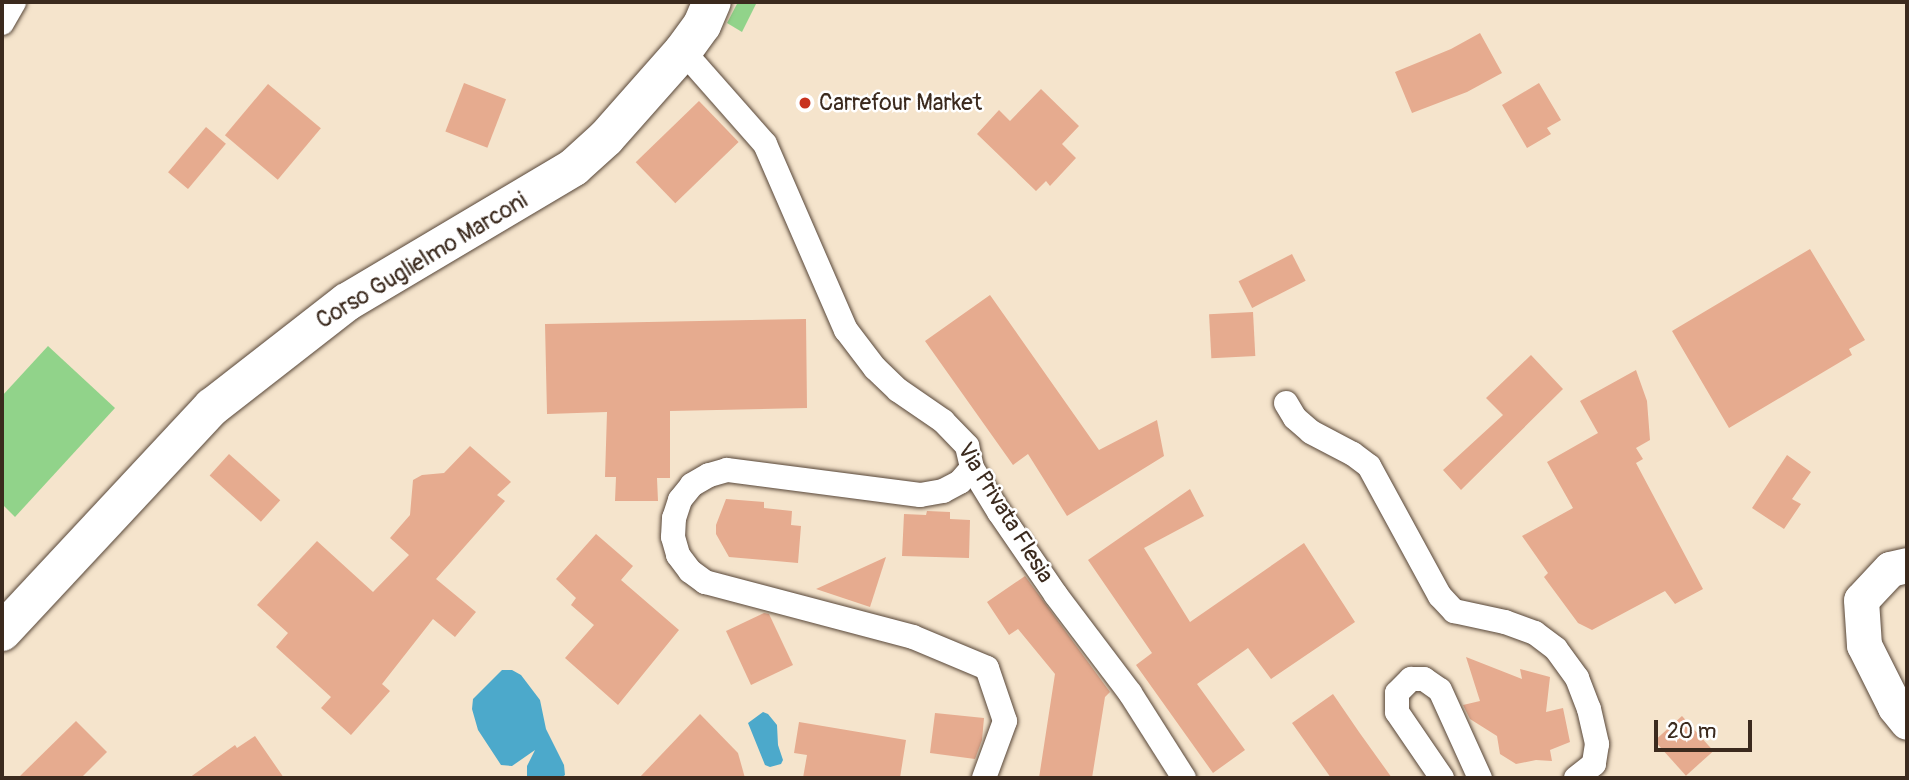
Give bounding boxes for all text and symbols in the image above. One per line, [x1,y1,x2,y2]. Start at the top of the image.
place label: Carrefour Market [819,89,982,117]
marker: Carrefour Market [797,95,813,111]
street label: Corso Guglielmo Marconi [311,187,533,335]
street label: Via Privata Flesia [951,438,1059,588]
scale bar [1657,706,1755,750]
text: 20 m [1667,718,1716,745]

